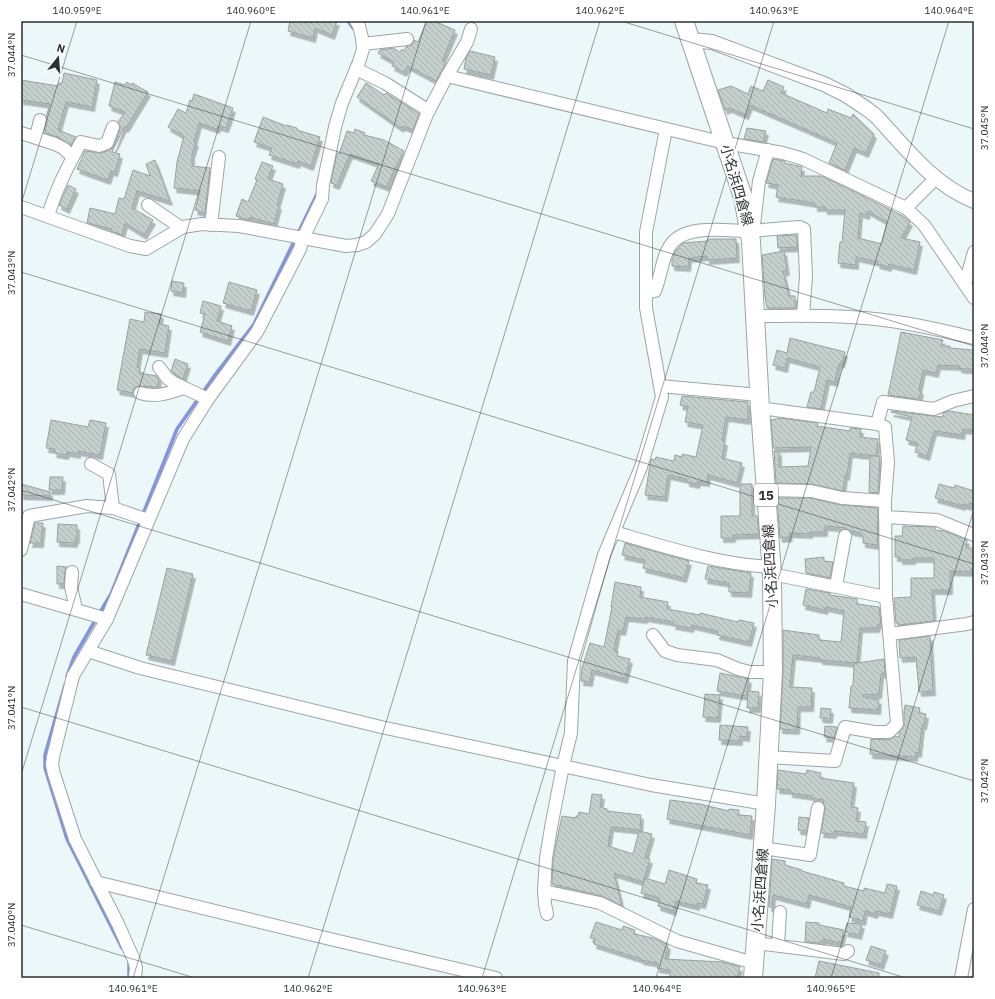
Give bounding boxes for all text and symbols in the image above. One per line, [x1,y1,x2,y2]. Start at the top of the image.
text: 140.959°E [52,4,102,17]
text: 140.960°E [226,4,276,17]
text: 140.961°E [400,4,450,17]
text: 140.962°E [575,4,625,17]
text: 140.963°E [749,4,799,17]
text: 140.964°E [924,4,974,17]
text: 37.044°N [5,33,18,77]
north arrow [38,38,78,78]
text: N [55,41,67,56]
text: 37.045°N [978,106,991,150]
street label: 小名浜四倉線 [717,142,757,228]
text: 37.043°N [5,251,18,295]
text: 37.044°N [978,324,991,368]
text: 37.042°N [5,468,18,512]
road number: 15 [754,484,778,506]
street label: 小名浜四倉線 [759,524,781,608]
text: 37.043°N [978,541,991,585]
text: 37.041°N [5,686,18,730]
text: 37.042°N [978,759,991,803]
street label: 小名浜四倉線 [748,847,772,933]
text: 37.040°N [5,903,18,947]
text: 140.961°E [108,982,158,995]
text: 140.962°E [283,982,333,995]
text: 140.963°E [457,982,507,995]
text: 140.964°E [632,982,682,995]
text: 140.965°E [806,982,856,995]

